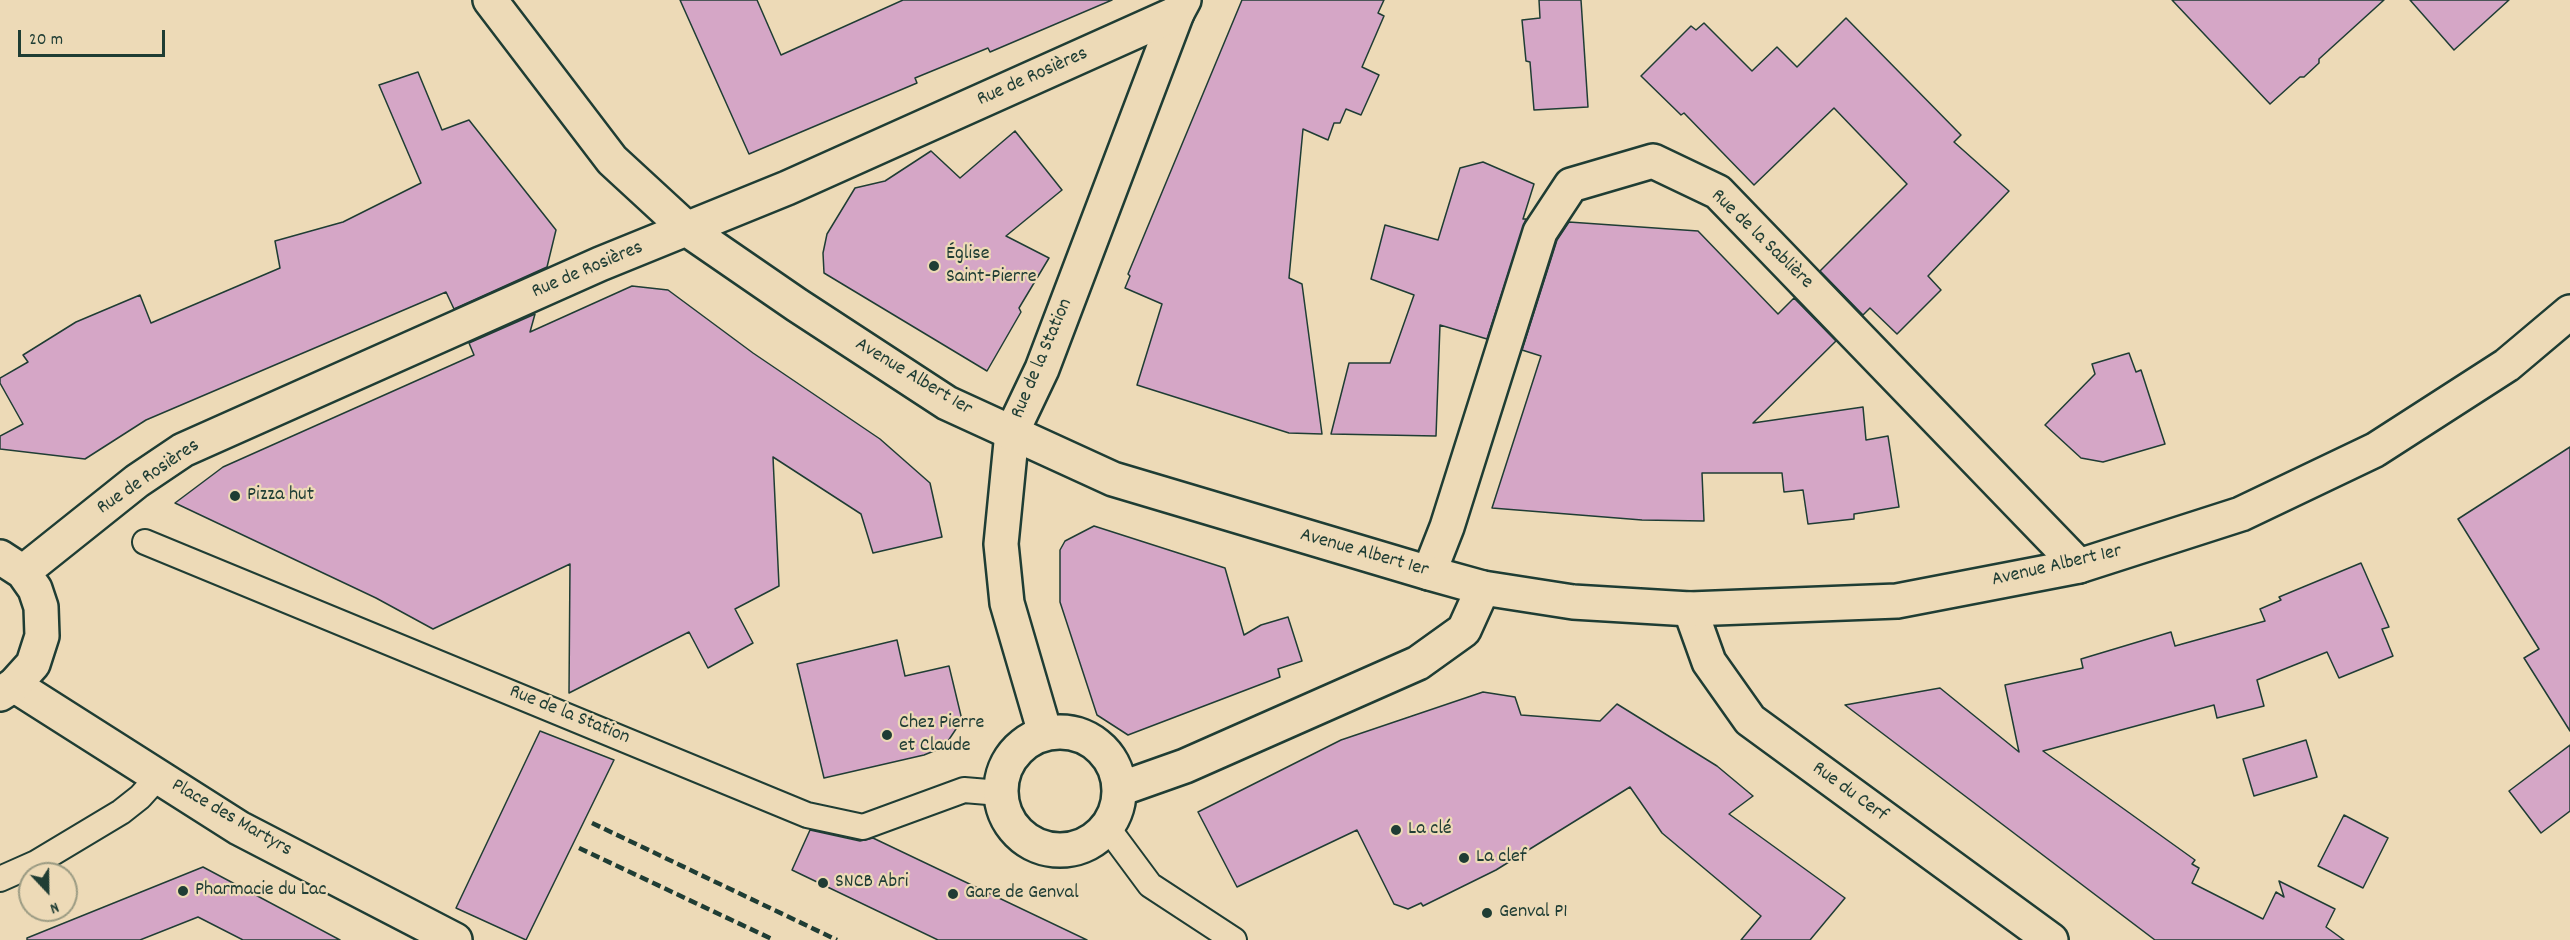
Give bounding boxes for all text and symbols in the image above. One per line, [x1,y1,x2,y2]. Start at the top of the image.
scale bar [21,18,168,56]
text: 20 m [29,28,63,53]
street label: Rue de Rosières [974,43,1092,113]
street label: Rue de la Sablière [1705,185,1817,295]
street label: Rue de Rosières [529,237,647,305]
place label: Église Saint-Pierre [946,243,1036,290]
marker: Église Saint-Pierre [927,259,941,273]
street label: Rue de la Station [1007,295,1079,423]
street label: Avenue Albert 1er [850,334,976,422]
street label: Rue de Rosières [93,435,205,521]
place label: Pizza hut [247,484,314,508]
marker: Pizza hut [228,489,242,503]
street label: Avenue Albert 1er [1297,524,1431,584]
street label: Avenue Albert 1er [1990,540,2124,594]
street label: Rue de la Station [505,681,633,751]
place label: Chez Pierre et Claude [899,712,984,759]
marker: Chez Pierre et Claude [880,728,894,742]
street label: Rue du Cerf [1807,758,1891,828]
street label: Place des Martyrs [166,775,296,863]
place label: La clé [1408,818,1452,842]
marker: La clé [1389,823,1403,837]
place label: La clef [1476,846,1527,870]
marker: La clef [1457,851,1471,865]
north arrow [18,862,78,922]
place label: SNCB Abri [835,871,908,895]
marker: SNCB Abri [816,876,830,890]
place label: Pharmacie du Lac [195,879,326,903]
place label: Gare de Genval [965,882,1079,906]
marker: Pharmacie du Lac [176,884,190,898]
marker: Gare de Genval [946,887,960,901]
text: N [46,895,62,919]
place label: Genval P1 [1499,901,1568,925]
marker: Genval P1 [1480,906,1494,920]

